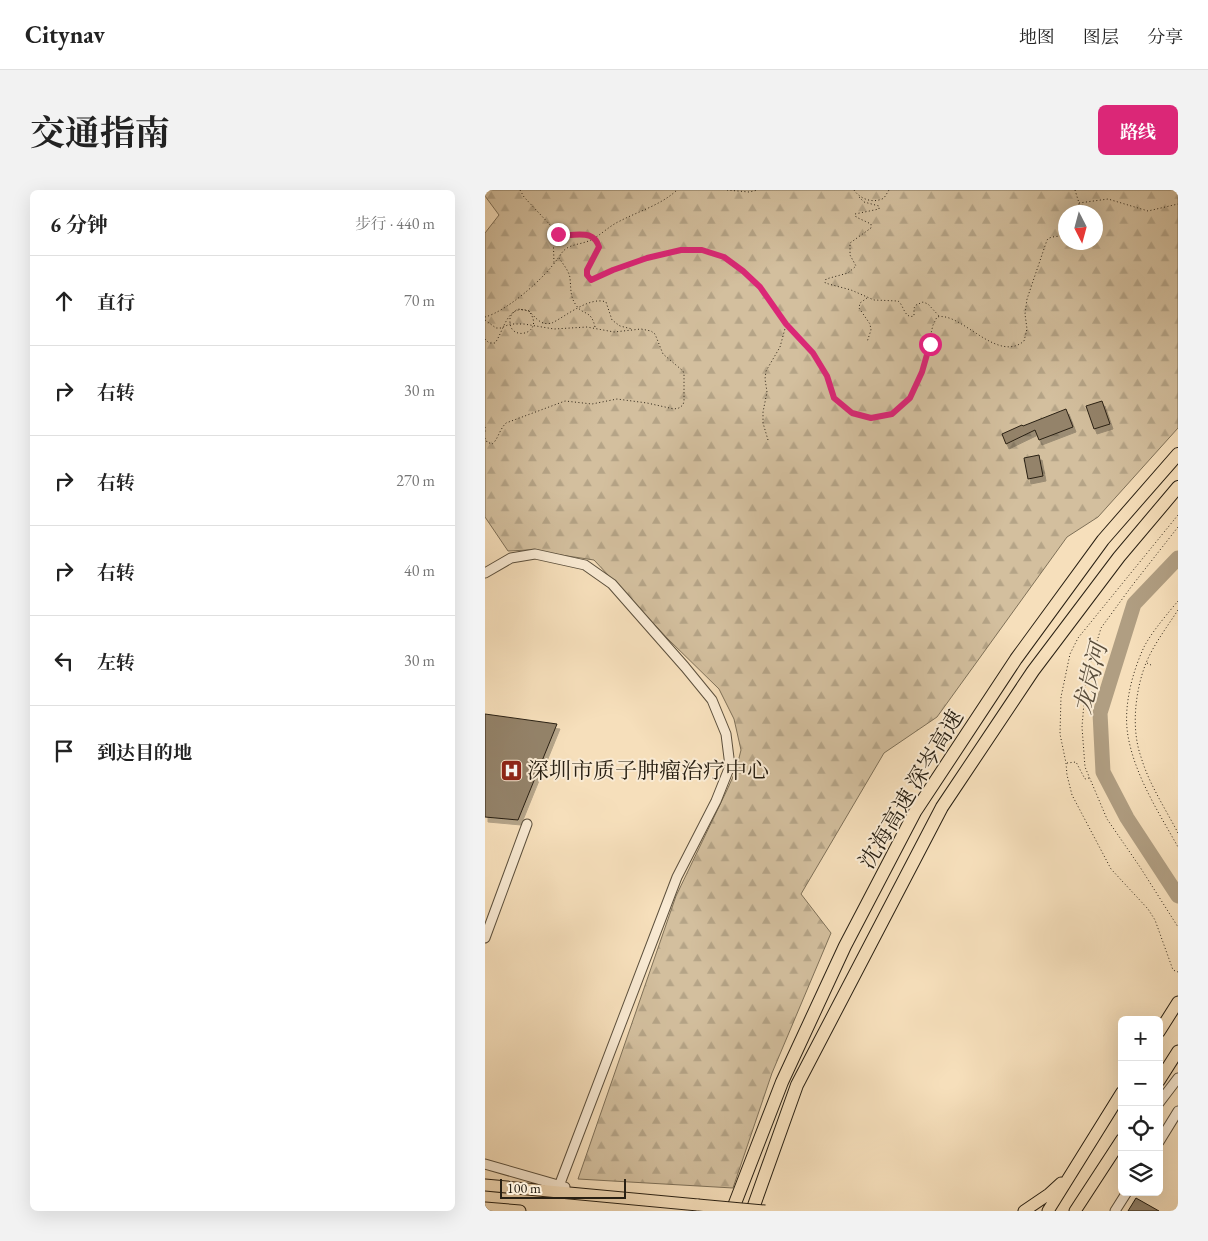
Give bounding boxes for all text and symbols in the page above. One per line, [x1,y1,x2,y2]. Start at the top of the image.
text: Citynav [25,19,105,50]
text: 地图 [1019,25,1055,48]
text: 图层 [1083,25,1119,48]
text: 分享 [1147,25,1183,48]
button: 路线 [1098,105,1178,155]
text: 交通指南 [30,110,170,155]
north arrow [1058,205,1103,250]
text: 6 分钟 [50,211,108,238]
text: 步行 · 440 m [355,213,435,234]
route end [547,223,570,246]
icon: ahead [50,287,78,315]
text: 直行 [97,290,135,315]
text: 70 m [404,290,435,311]
route start [919,333,942,356]
icon: right [50,377,78,405]
text: 右转 [97,380,135,405]
text: 30 m [404,380,435,401]
icon: right [50,467,78,495]
text: 右转 [97,470,135,495]
text: 270 m [396,470,435,491]
icon: right [50,557,78,585]
text: 右转 [97,560,135,585]
text: 40 m [404,560,435,581]
water label: 龙岗河 [1066,635,1115,717]
icon: left [50,647,78,675]
text: 左转 [97,650,135,675]
text: 30 m [404,650,435,671]
street label: 沈海高速 深岑高速 [852,704,970,874]
icon: arrive [50,737,78,765]
text: 到达目的地 [97,740,192,765]
place label: 深圳市质子肿瘤治疗中心 [527,756,769,785]
hospital icon: 深圳市质子肿瘤治疗中心 [499,758,523,782]
map controls [1118,1016,1163,1196]
button: + [1118,1016,1163,1061]
button: − [1118,1061,1163,1106]
button: locate [1118,1106,1163,1151]
button: layers [1118,1151,1163,1196]
scale bar [500,1176,626,1199]
text: 100 m [507,1179,541,1197]

